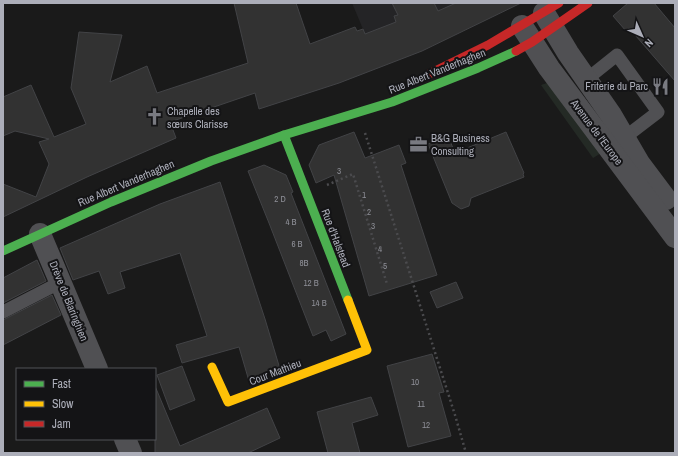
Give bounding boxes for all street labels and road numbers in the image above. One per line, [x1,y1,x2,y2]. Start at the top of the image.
street label: Rue Albert Vanderhaghen [387,45,487,97]
street label: Avenue de l'Europe [567,96,626,167]
street label: Rue Albert Vanderhaghen [76,156,176,210]
street label: Rue d'Halstead [318,207,354,269]
street label: Drève de Blaringhien [47,259,91,343]
street label: Cour Mathieu [247,356,303,388]

